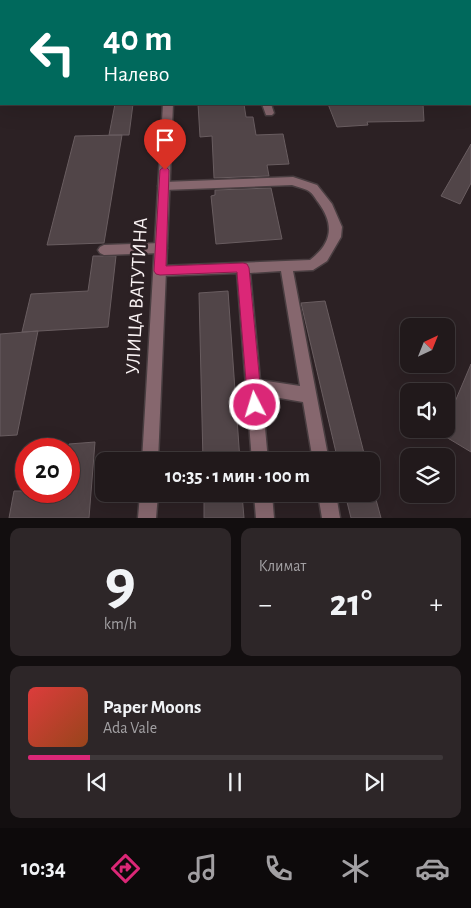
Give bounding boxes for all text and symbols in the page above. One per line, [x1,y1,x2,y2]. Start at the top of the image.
icon: left [20,20,85,85]
text: 40 m [103,22,172,57]
text: Налево [103,63,169,85]
pin [144,119,186,170]
icon: arrive [151,126,179,154]
street label: УЛИЦА ВАТУТИНА [123,217,151,375]
north arrow [400,318,455,372]
map controls [400,318,455,503]
position arrow [228,378,280,430]
button: sound [400,383,455,438]
speed limit sign: 20 [15,438,80,503]
button: layers [400,448,455,503]
text: 10:35 · 1 мин · 100 m [165,467,310,486]
text: 9 [105,550,136,615]
text: Климат [259,558,306,574]
text: 21° [329,585,372,623]
text: − [259,591,272,619]
text: + [430,591,443,619]
text: km/h [104,616,137,632]
text: Paper Moons [103,698,201,717]
text: Ada Vale [103,720,157,736]
icon: previous [83,768,111,796]
icon: pause [221,768,249,796]
icon: next [360,768,388,796]
icon: directions [108,851,143,886]
icon: music [185,851,220,886]
icon: phone [261,851,296,886]
icon: climate [338,851,373,886]
icon: car [415,851,450,886]
text: 10:34 [21,857,66,879]

